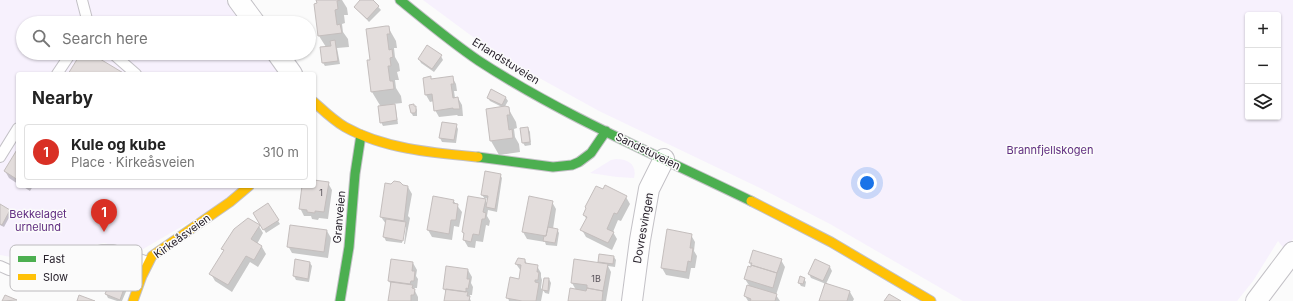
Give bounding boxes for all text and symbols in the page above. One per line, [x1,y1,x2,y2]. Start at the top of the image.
map controls [1245,12,1281,120]
button: + [1245,12,1281,48]
search box [16,16,316,60]
icon: search [30,27,52,49]
text: Search here [62,29,148,48]
street label: Erlandstuveien [470,35,542,87]
button: − [1245,48,1281,84]
button: layers [1245,84,1281,120]
text: Nearby [32,88,93,108]
street label: Sandstuveien [613,129,683,173]
text: Kule og kube [71,135,166,154]
park label: Brannfjellskogen [1007,143,1093,157]
text: 1 [43,144,49,160]
text: 310 m [262,144,299,160]
text: Place · Kirkeåsveien [71,154,195,170]
your location [857,173,877,193]
house number: 1 [319,187,323,198]
street label: Granveien [330,190,348,244]
street label: Dovresvingen [630,191,656,265]
pin: 1 [91,199,117,232]
park label: Bekkelaget urnelund [9,207,67,234]
street label: Kirkeåsveien [151,211,213,261]
legend [10,245,142,291]
text: Fast [43,252,65,266]
text: Slow [43,270,68,284]
house number: 1B [591,273,601,284]

